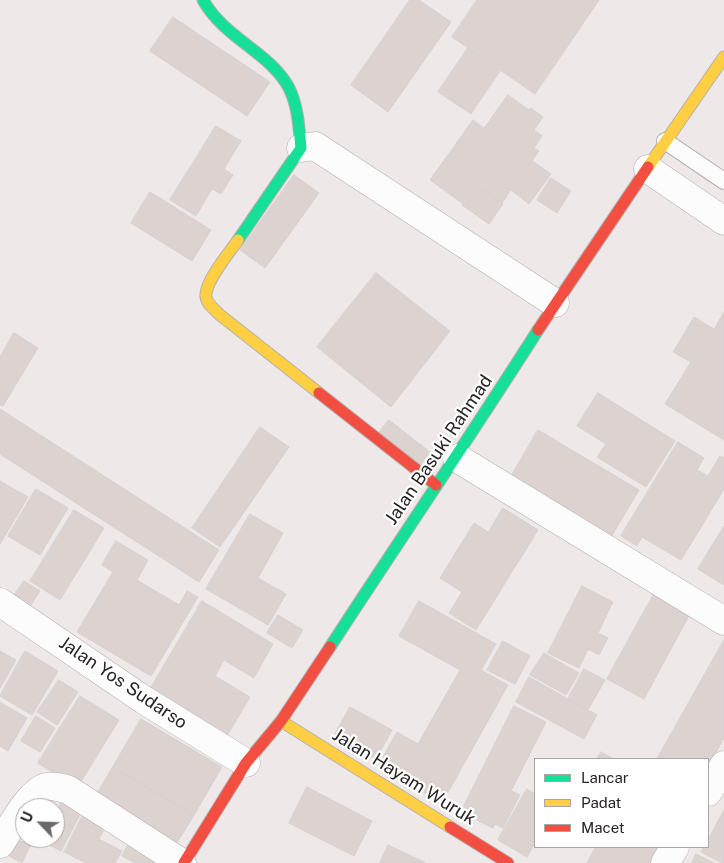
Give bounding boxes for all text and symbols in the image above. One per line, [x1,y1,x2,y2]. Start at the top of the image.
street label: Jalan Basuki Rahmad [381,371,497,529]
street label: Jalan Yos Sudarso [55,632,191,734]
street label: Jalan Hayam Wuruk [328,724,480,830]
legend [534,758,709,848]
text: Lancar [581,769,629,786]
text: Padat [581,794,621,811]
north arrow [15,798,65,848]
text: U [18,809,37,825]
text: Macet [581,819,625,836]

